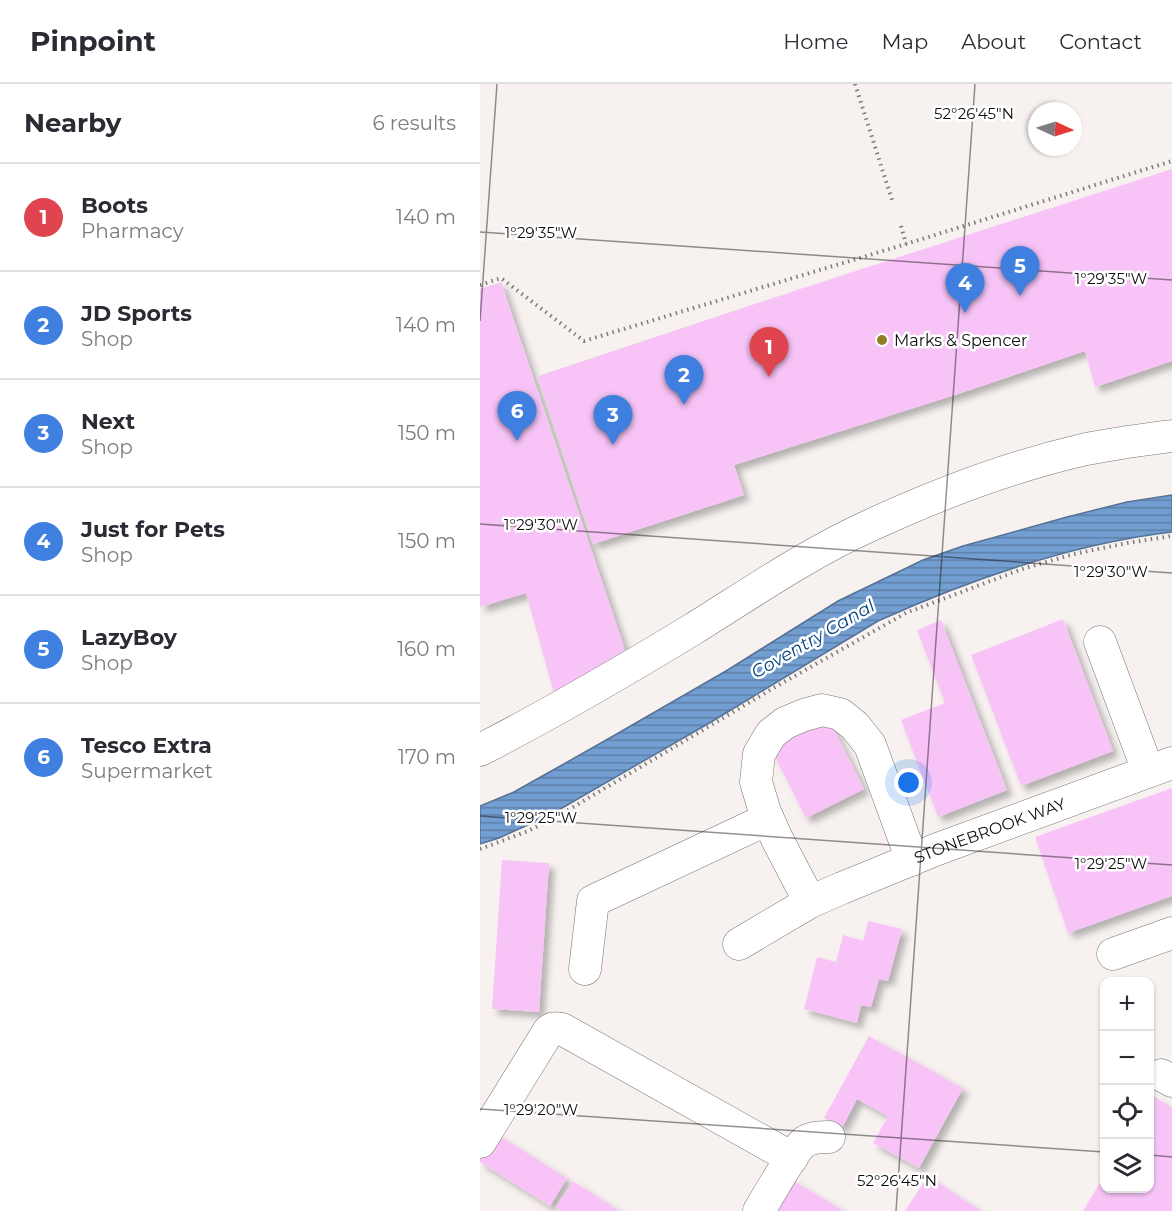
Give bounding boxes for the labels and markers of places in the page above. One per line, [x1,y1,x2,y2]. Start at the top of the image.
pin: 5 [1000,246,1040,296]
pin: 4 [946,264,984,313]
pin: 1 [750,328,788,377]
place label: Marks & Spencer [894,331,1027,350]
marker: Marks & Spencer [875,333,889,347]
pin: 2 [664,356,704,405]
pin: 6 [498,392,537,441]
pin: 3 [594,396,632,445]

